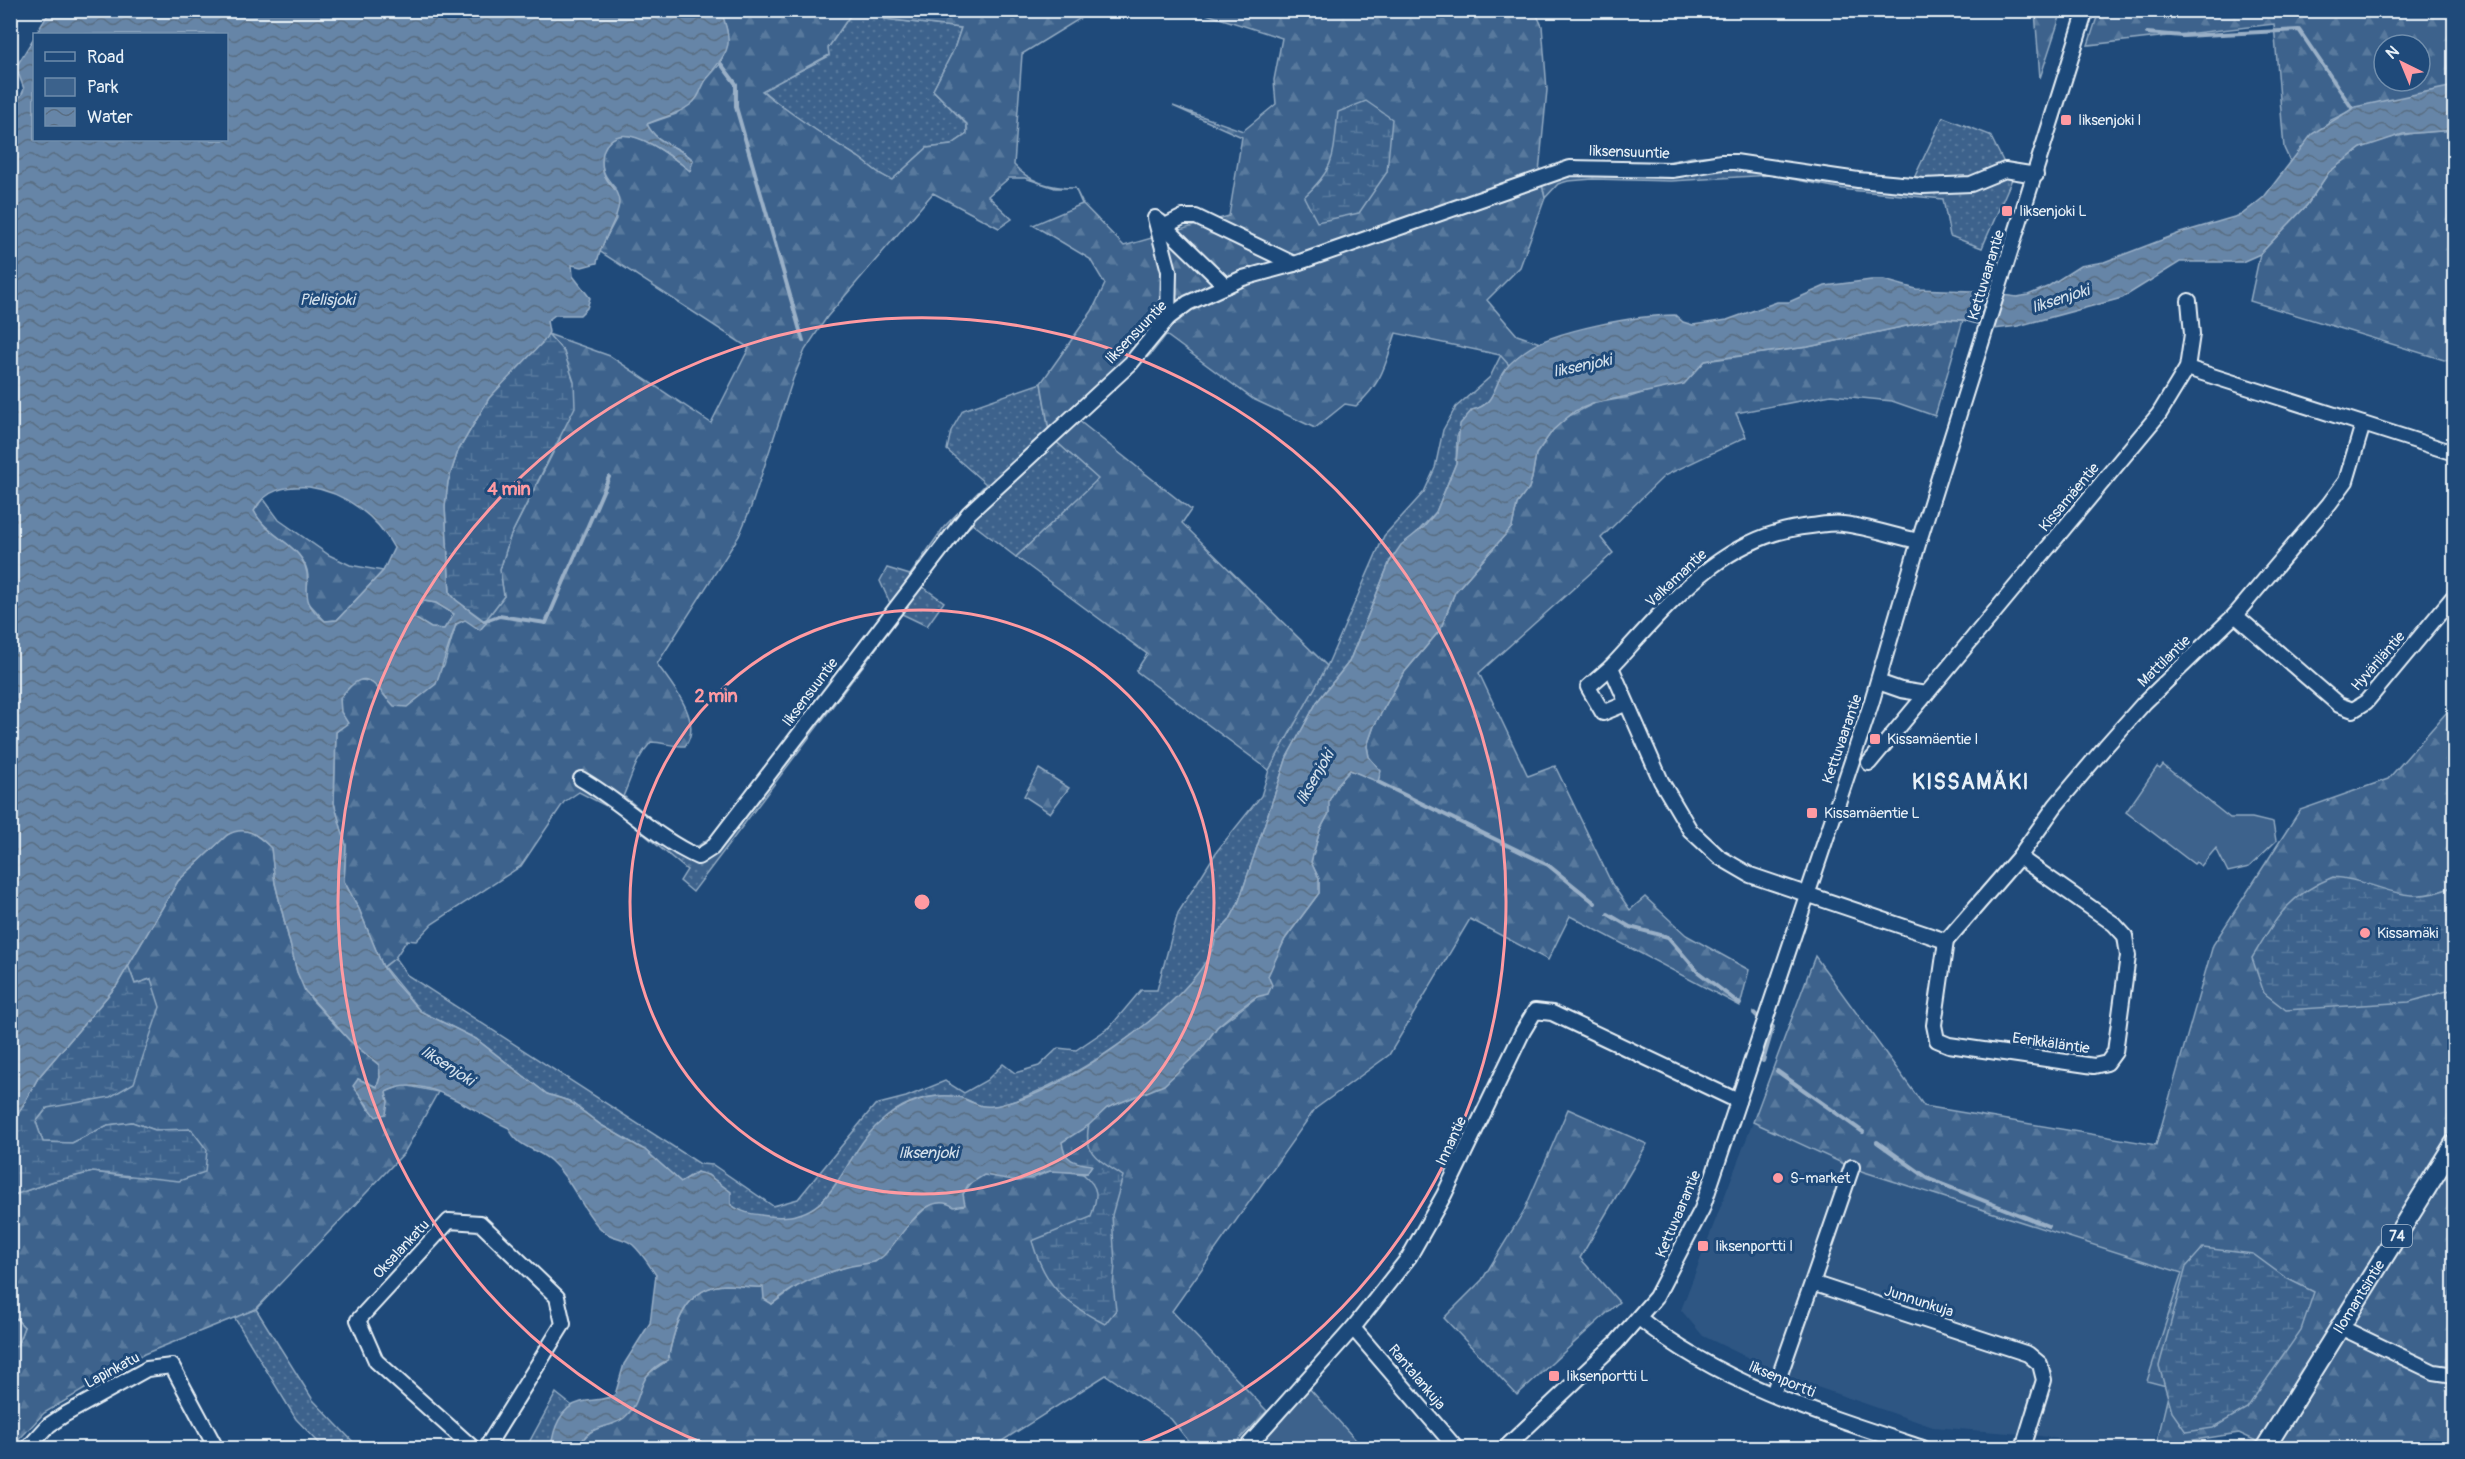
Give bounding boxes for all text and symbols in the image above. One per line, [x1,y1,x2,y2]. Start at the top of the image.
legend [33,33,228,141]
north arrow [2372,33,2432,93]
text: N [2382,42,2403,64]
text: Road [87,46,124,69]
text: Park [87,76,119,99]
text: Water [87,106,133,129]
place label: Iiksenjoki I [2078,111,2141,130]
marker: Iiksenjoki I [2059,113,2073,127]
street label: Iiksensuuntie [1588,142,1670,163]
place label: Iiksenjoki L [2019,202,2087,221]
marker: Iiksenjoki L [2000,204,2014,218]
street label: Kettuvaarantie [1964,227,2009,322]
water label: Iiksenjoki [2029,280,2094,318]
water label: Pielisjoki [299,290,357,310]
street label: Iiksensuuntie [1101,296,1172,368]
water label: Iiksenjoki [1551,350,1616,382]
street label: Kissamäentie [2035,459,2104,536]
text: 4 min [487,478,531,501]
street label: Valkamantie [1642,545,1711,612]
street label: Hyväriläntie [2347,627,2410,695]
street label: Mattilantie [2134,631,2195,691]
street label: Iiksensuuntie [778,654,843,730]
text: 2 min [694,685,738,708]
street label: Kettuvaarantie [1818,691,1867,786]
place label: Kissamäentie I [1887,730,1979,749]
marker: Kissamäentie I [1868,732,1882,746]
water label: Iiksenjoki [1291,745,1339,808]
district label: KISSAMÄKI [1912,769,2030,796]
place label: Kissamäentie L [1824,804,1920,823]
marker: Kissamäentie L [1805,806,1819,820]
centre of rings [912,892,932,912]
place label: Kissamäki [2377,924,2439,943]
marker: Kissamäki [2358,926,2372,940]
street label: Eerikkäläntie [2011,1029,2091,1058]
water label: Iiksenjoki [417,1041,480,1092]
street label: Innantie [1432,1113,1471,1169]
water label: Iiksenjoki [898,1143,960,1163]
street label: Kettuvaarantie [1652,1167,1706,1261]
place label: S-market [1790,1169,1851,1188]
marker: S-market [1771,1171,1785,1185]
street label: Oksalankatu [369,1216,434,1283]
road number: 74 [2382,1225,2412,1247]
place label: Iiksenportti I [1715,1237,1793,1256]
marker: Iiksenportti I [1696,1239,1710,1253]
street label: Ilomantsintie [2329,1256,2390,1338]
street label: Junnunkuja [1882,1281,1956,1322]
street label: Rantalankuja [1384,1341,1449,1414]
street label: Lapinkatu [81,1348,143,1393]
street label: Iiksenportti [1746,1357,1818,1402]
place label: Iiksenportti L [1566,1367,1648,1386]
marker: Iiksenportti L [1547,1369,1561,1383]

